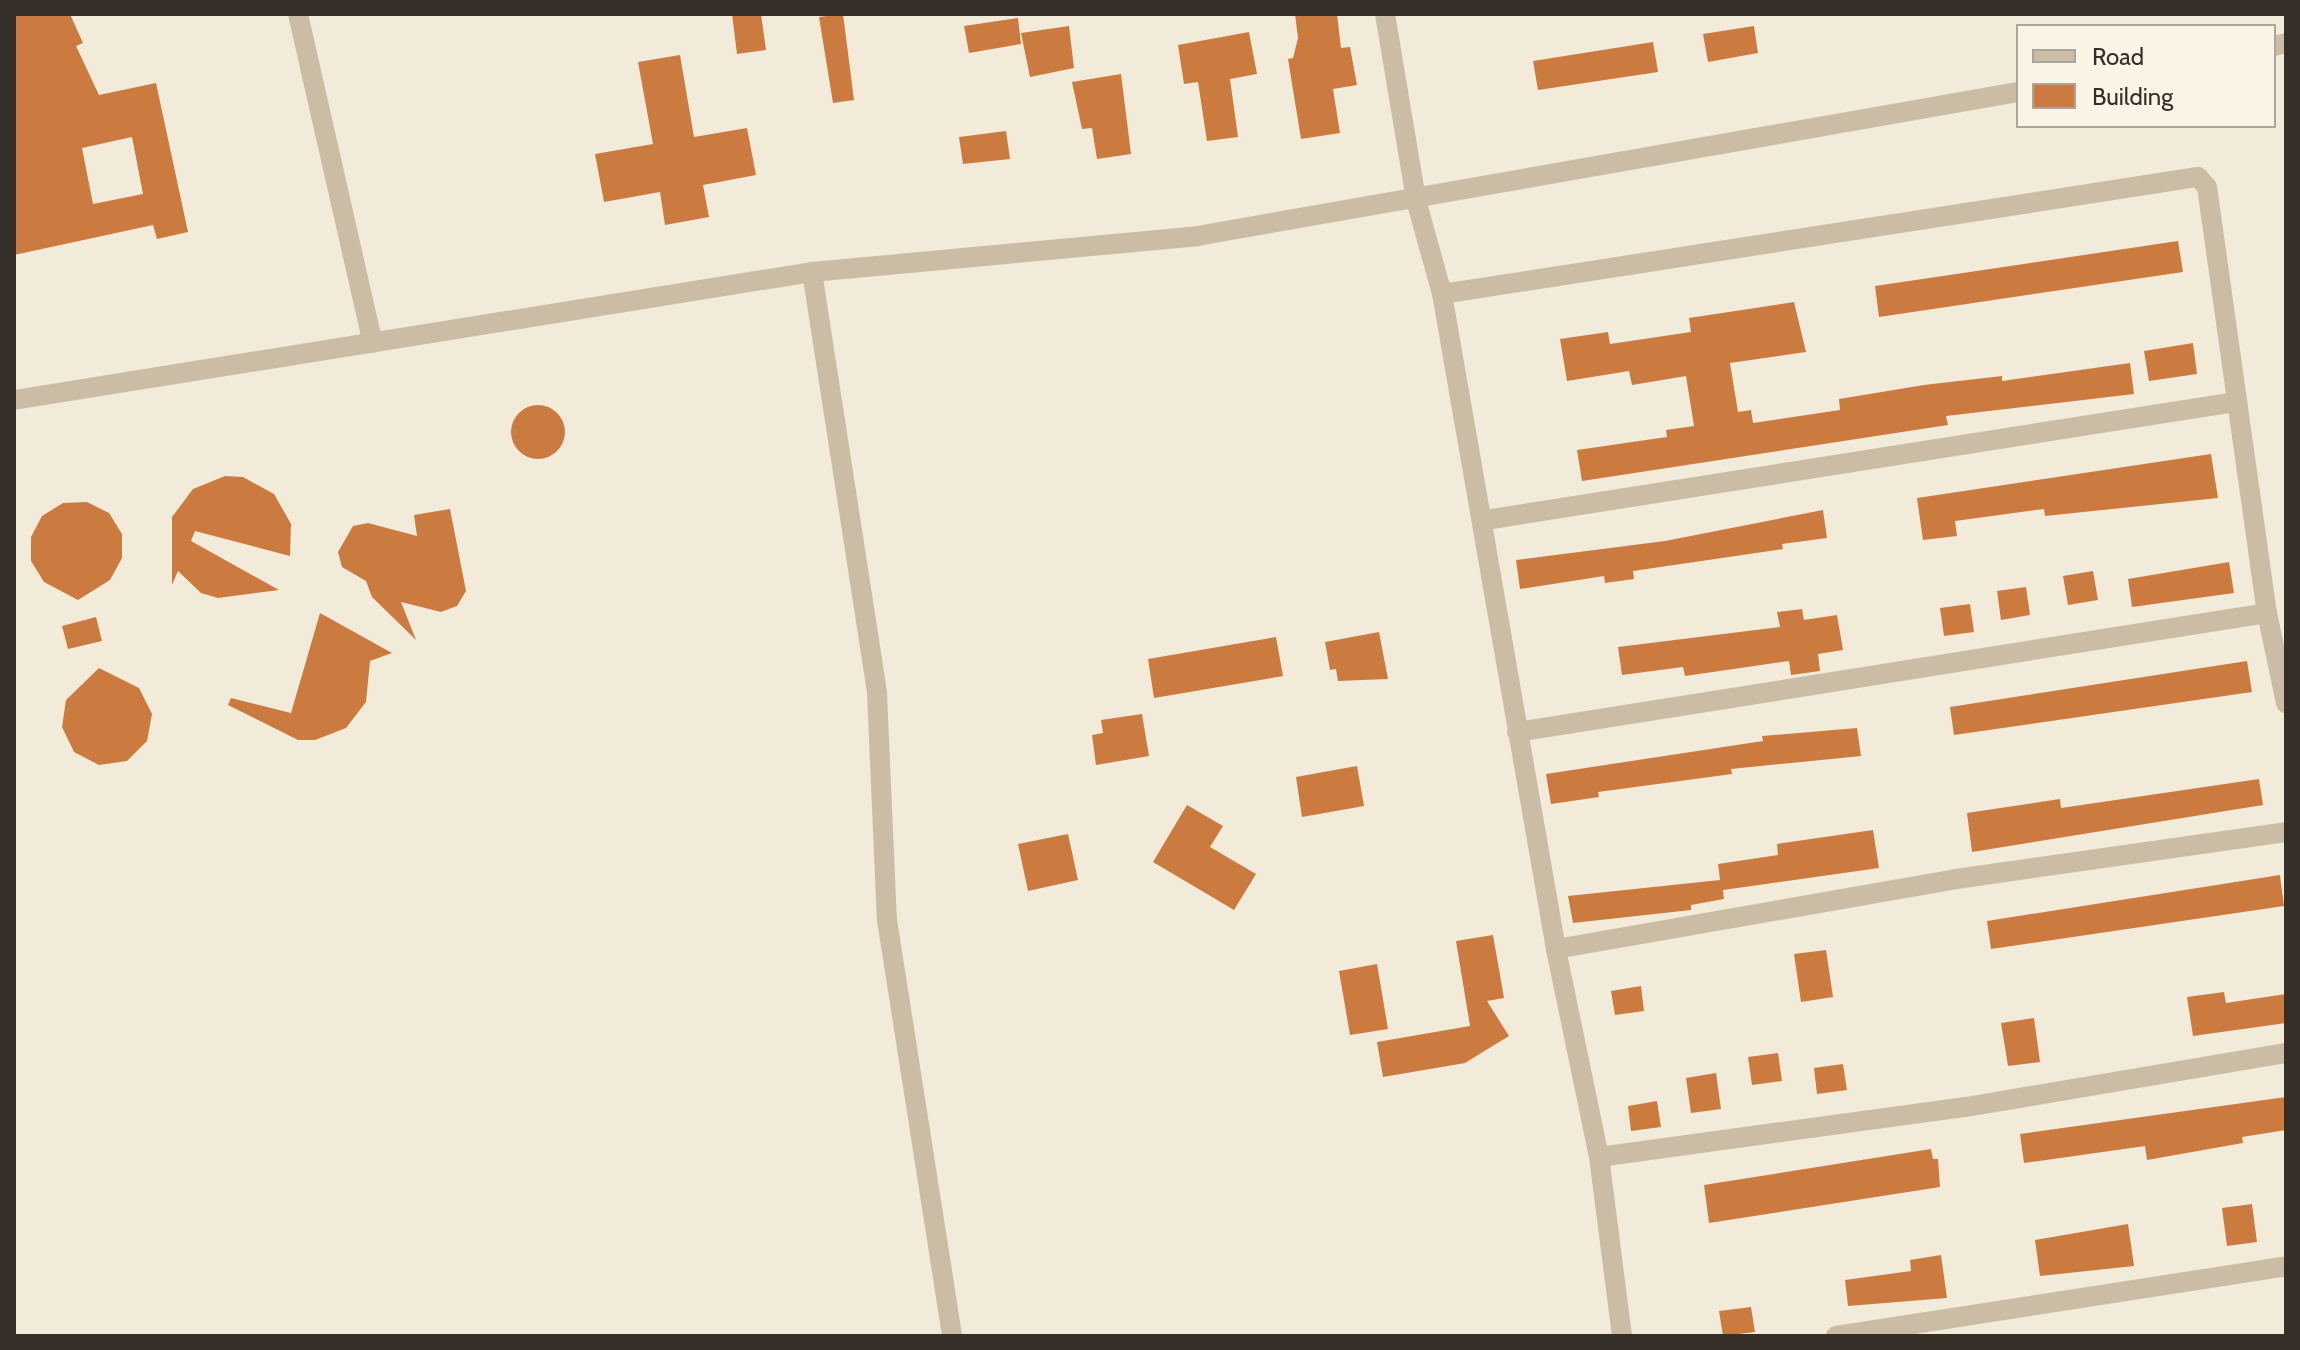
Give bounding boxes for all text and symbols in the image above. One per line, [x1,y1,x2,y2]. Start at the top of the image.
legend [2016,24,2276,128]
text: Road [2092,42,2144,71]
text: Building [2092,82,2173,111]

